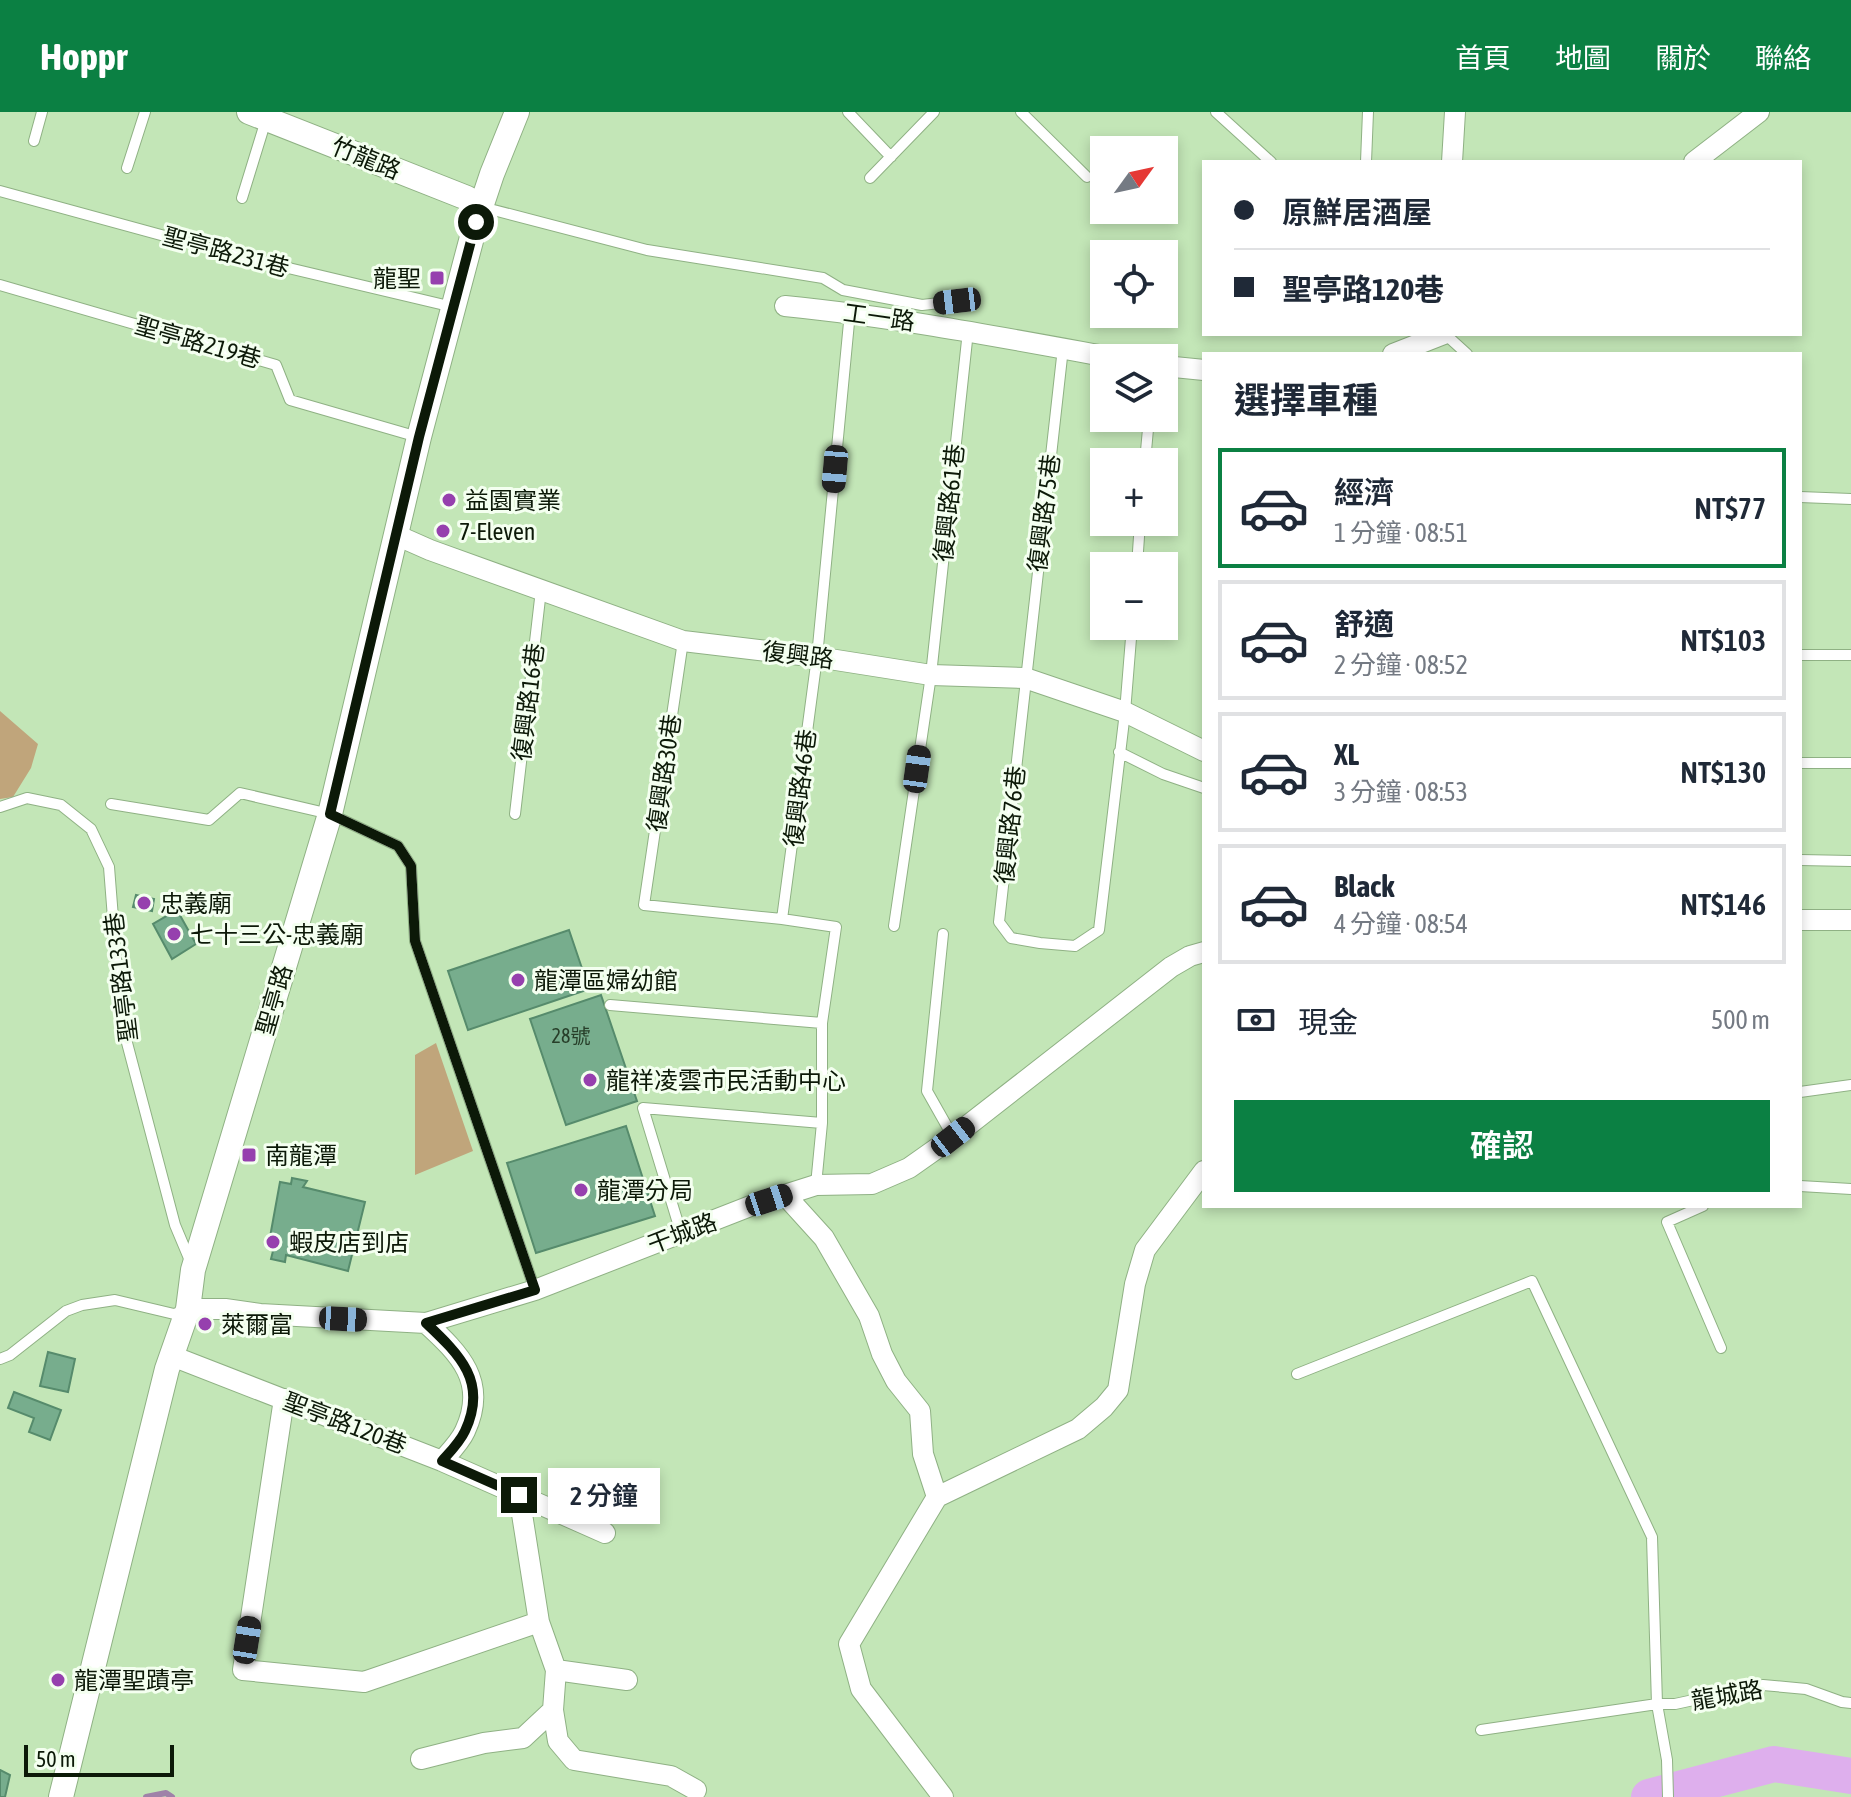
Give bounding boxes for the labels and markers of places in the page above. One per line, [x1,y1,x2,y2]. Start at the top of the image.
place label: 龍聖 [373,265,421,292]
marker: 龍聖 [428,269,446,287]
place label: 益園實業 [465,487,561,514]
marker: 益園實業 [440,491,458,509]
place label: 7-Eleven [459,518,535,545]
marker: 7-Eleven [434,522,452,540]
place label: 忠義廟 [160,890,232,917]
marker: 忠義廟 [135,894,153,912]
place label: 七十三公-忠義廟 [190,921,364,948]
marker: 七十三公-忠義廟 [165,925,183,943]
place label: 龍潭區婦幼館 [534,967,678,994]
marker: 龍潭區婦幼館 [509,971,527,989]
place label: 龍祥凌雲市民活動中心 [606,1067,846,1094]
marker: 龍祥凌雲市民活動中心 [581,1071,599,1089]
place label: 南龍潭 [265,1142,337,1169]
marker: 南龍潭 [240,1146,258,1164]
place label: 龍潭分局 [597,1177,693,1204]
marker: 龍潭分局 [572,1181,590,1199]
place label: 蝦皮店到店 [289,1229,409,1256]
marker: 蝦皮店到店 [264,1233,282,1251]
place label: 萊爾富 [221,1311,293,1338]
marker: 萊爾富 [196,1315,214,1333]
place label: 龍潭聖蹟亭 [74,1667,194,1694]
marker: 龍潭聖蹟亭 [49,1671,67,1689]

